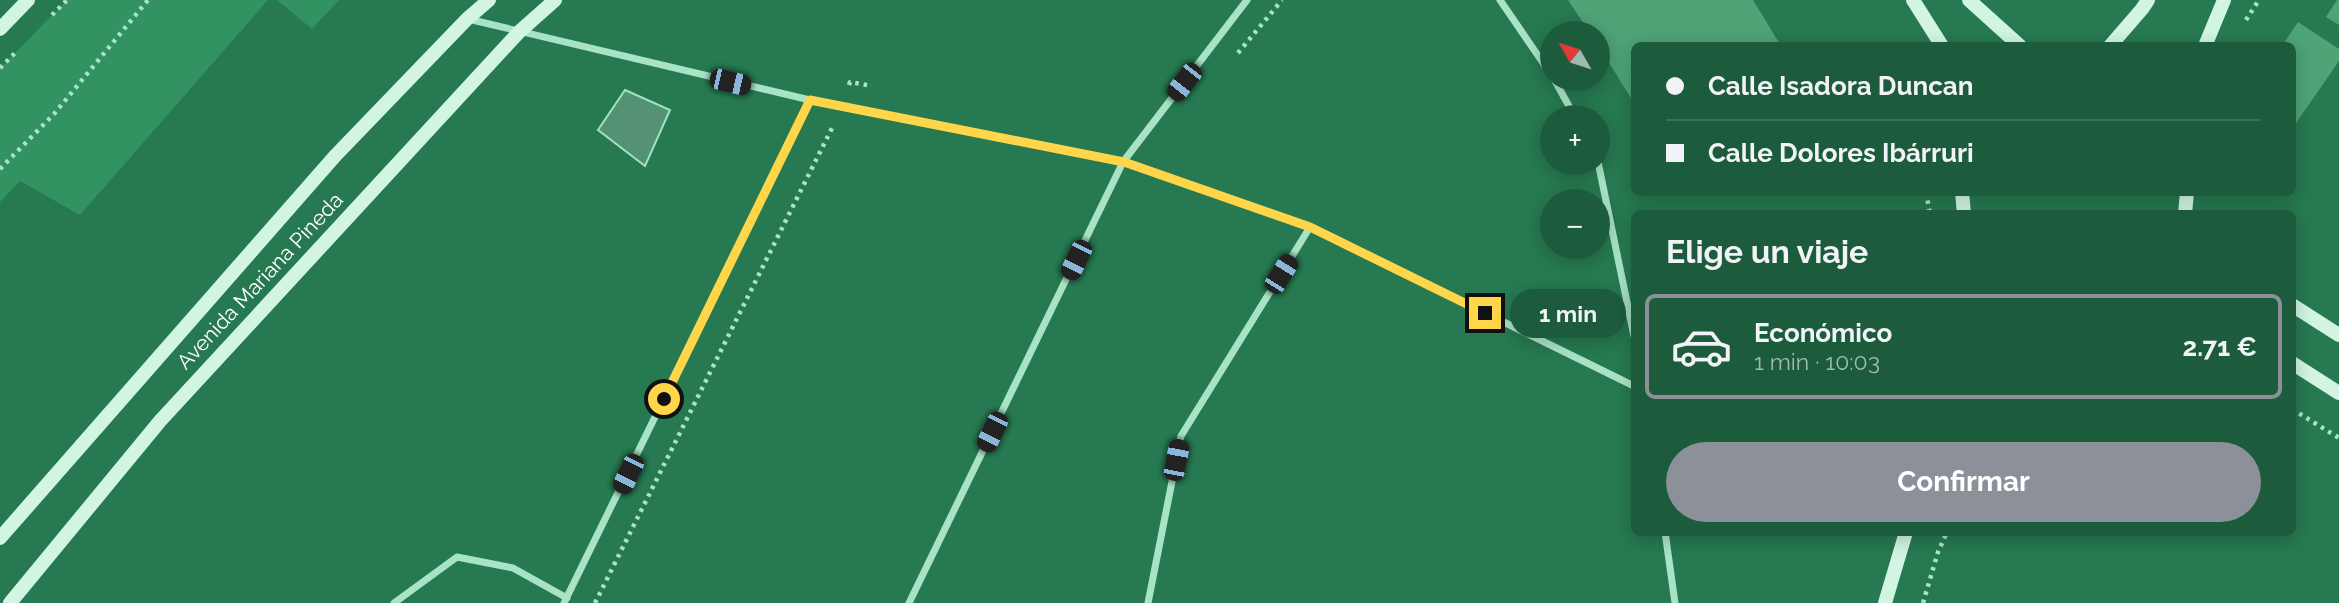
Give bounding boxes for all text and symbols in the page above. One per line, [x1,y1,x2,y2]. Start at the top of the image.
north arrow [1540,21,1610,91]
map controls [1540,21,1610,259]
car [1163,59,1206,105]
car [708,67,753,97]
text: Calle Isadora Duncan [1708,71,1973,101]
button: + [1540,105,1610,175]
text: Calle Dolores Ibárruri [1708,138,1974,168]
street label: Avenida Mariana Pineda [171,187,348,374]
button: − [1540,189,1610,259]
text: Elige un viaje [1666,233,1868,270]
car [1058,237,1095,283]
car [1261,251,1302,297]
callout: 1 min [1510,288,1625,338]
route end [1469,297,1501,329]
text: 1 min [1539,300,1597,327]
icon: car [1670,315,1733,378]
text: Económico [1754,318,1892,348]
text: 2.71 € [2183,332,2257,362]
text: 1 min · 10:03 [1754,348,1880,375]
route start [648,383,680,415]
car [974,409,1011,455]
car [1162,437,1191,483]
button: Confirmar [1666,442,2261,522]
car [610,451,647,497]

